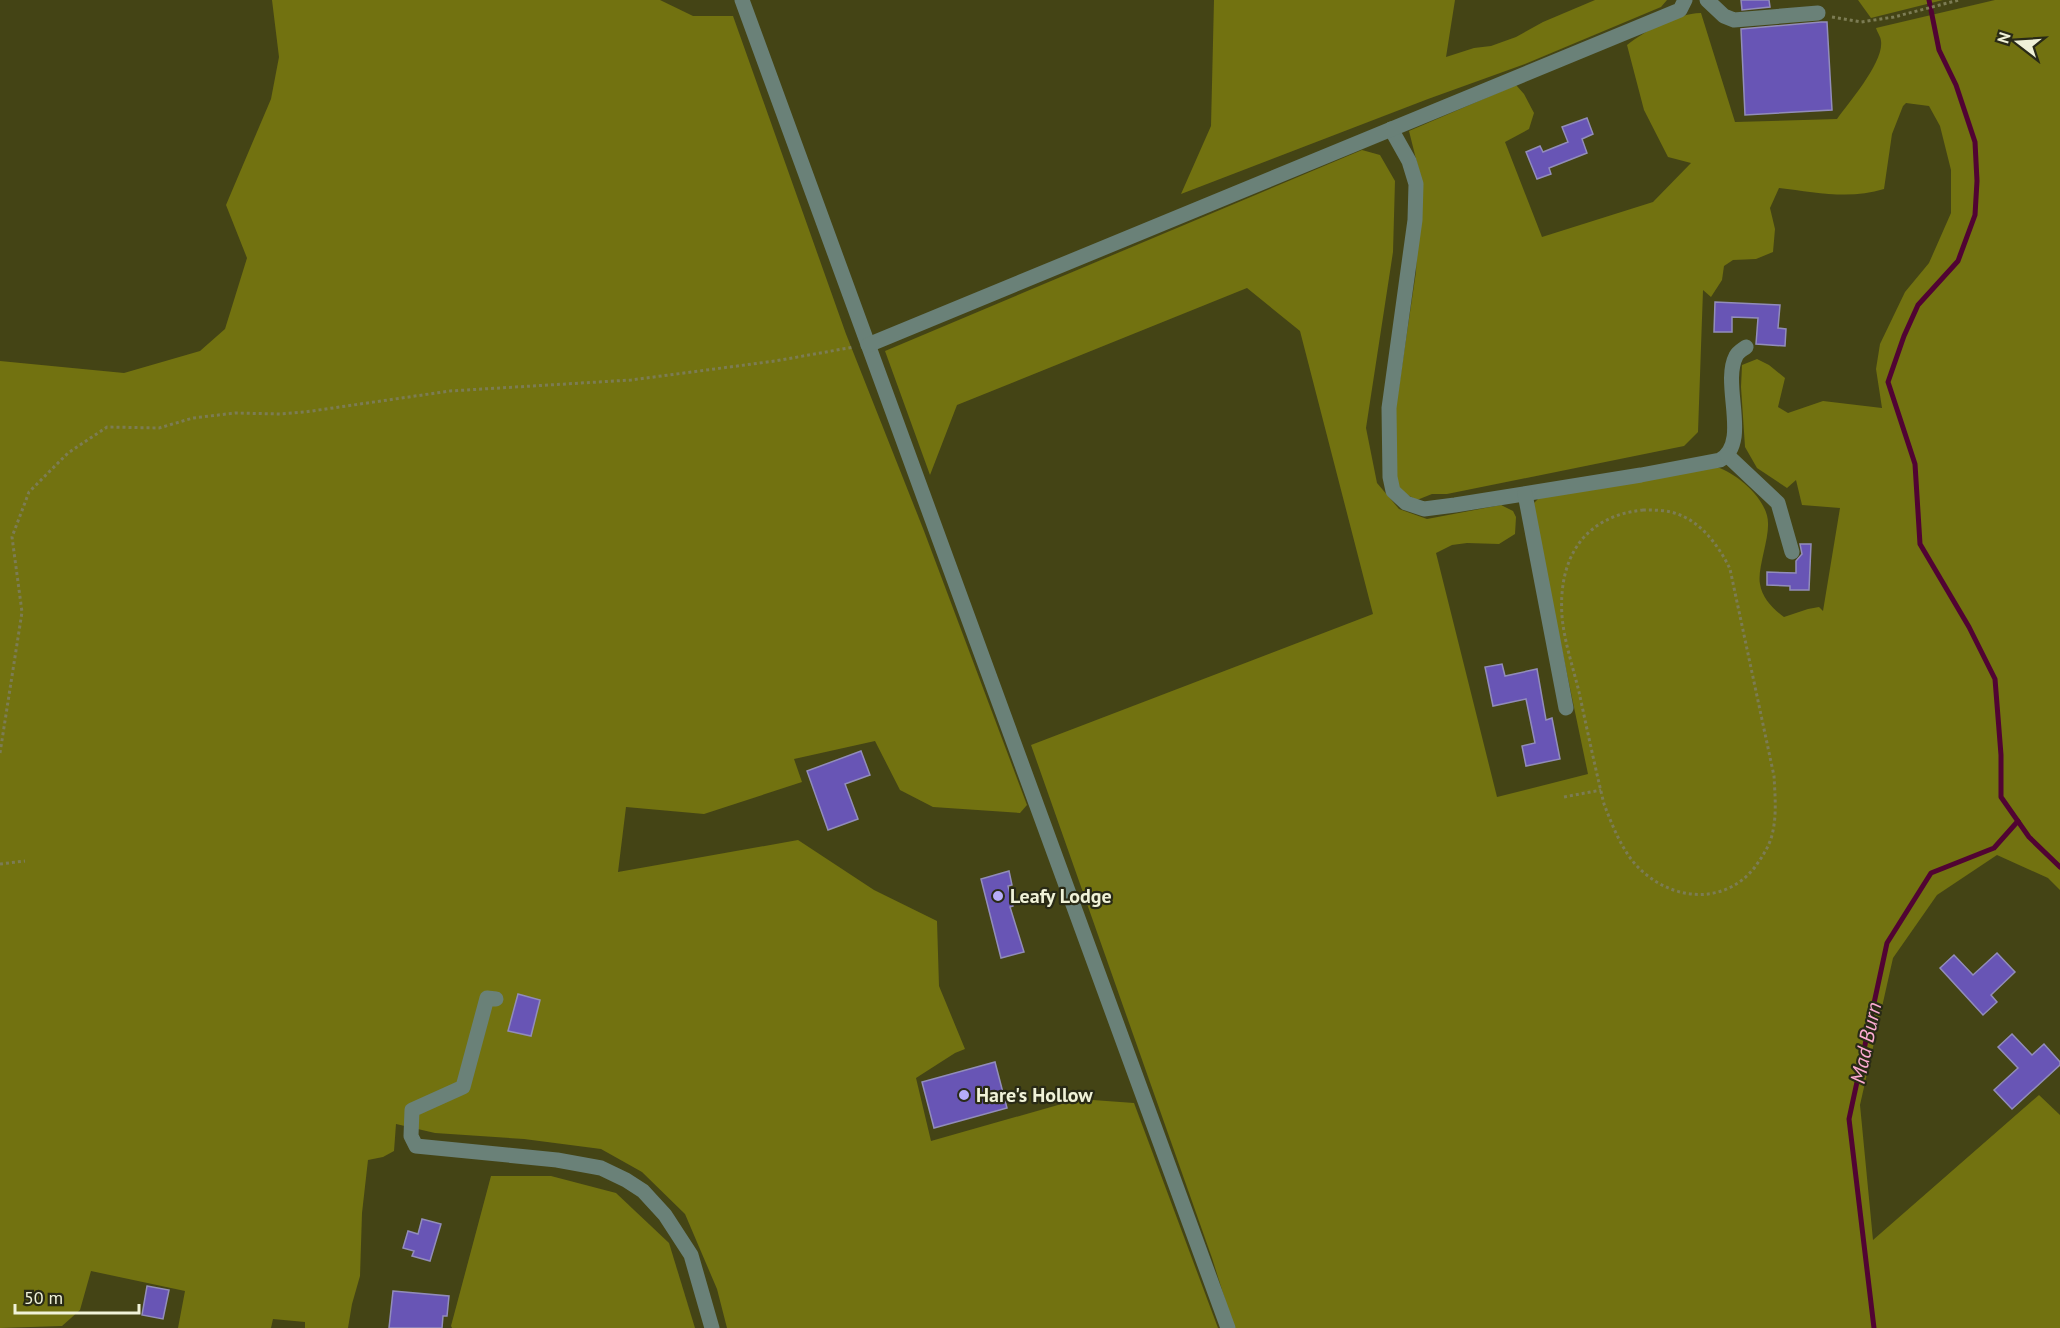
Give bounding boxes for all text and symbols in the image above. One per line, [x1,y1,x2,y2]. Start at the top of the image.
north arrow [1988,12,2048,72]
text: N [1993,30,2015,46]
place label: Leafy Lodge [1010,883,1112,909]
marker: Leafy Lodge [991,889,1005,903]
water label: Mad Burn [1844,1000,1887,1086]
place label: Hare's Hollow [976,1082,1093,1108]
marker: Hare's Hollow [957,1088,971,1102]
scale bar [15,1277,140,1315]
text: 50 m [24,1286,63,1309]

